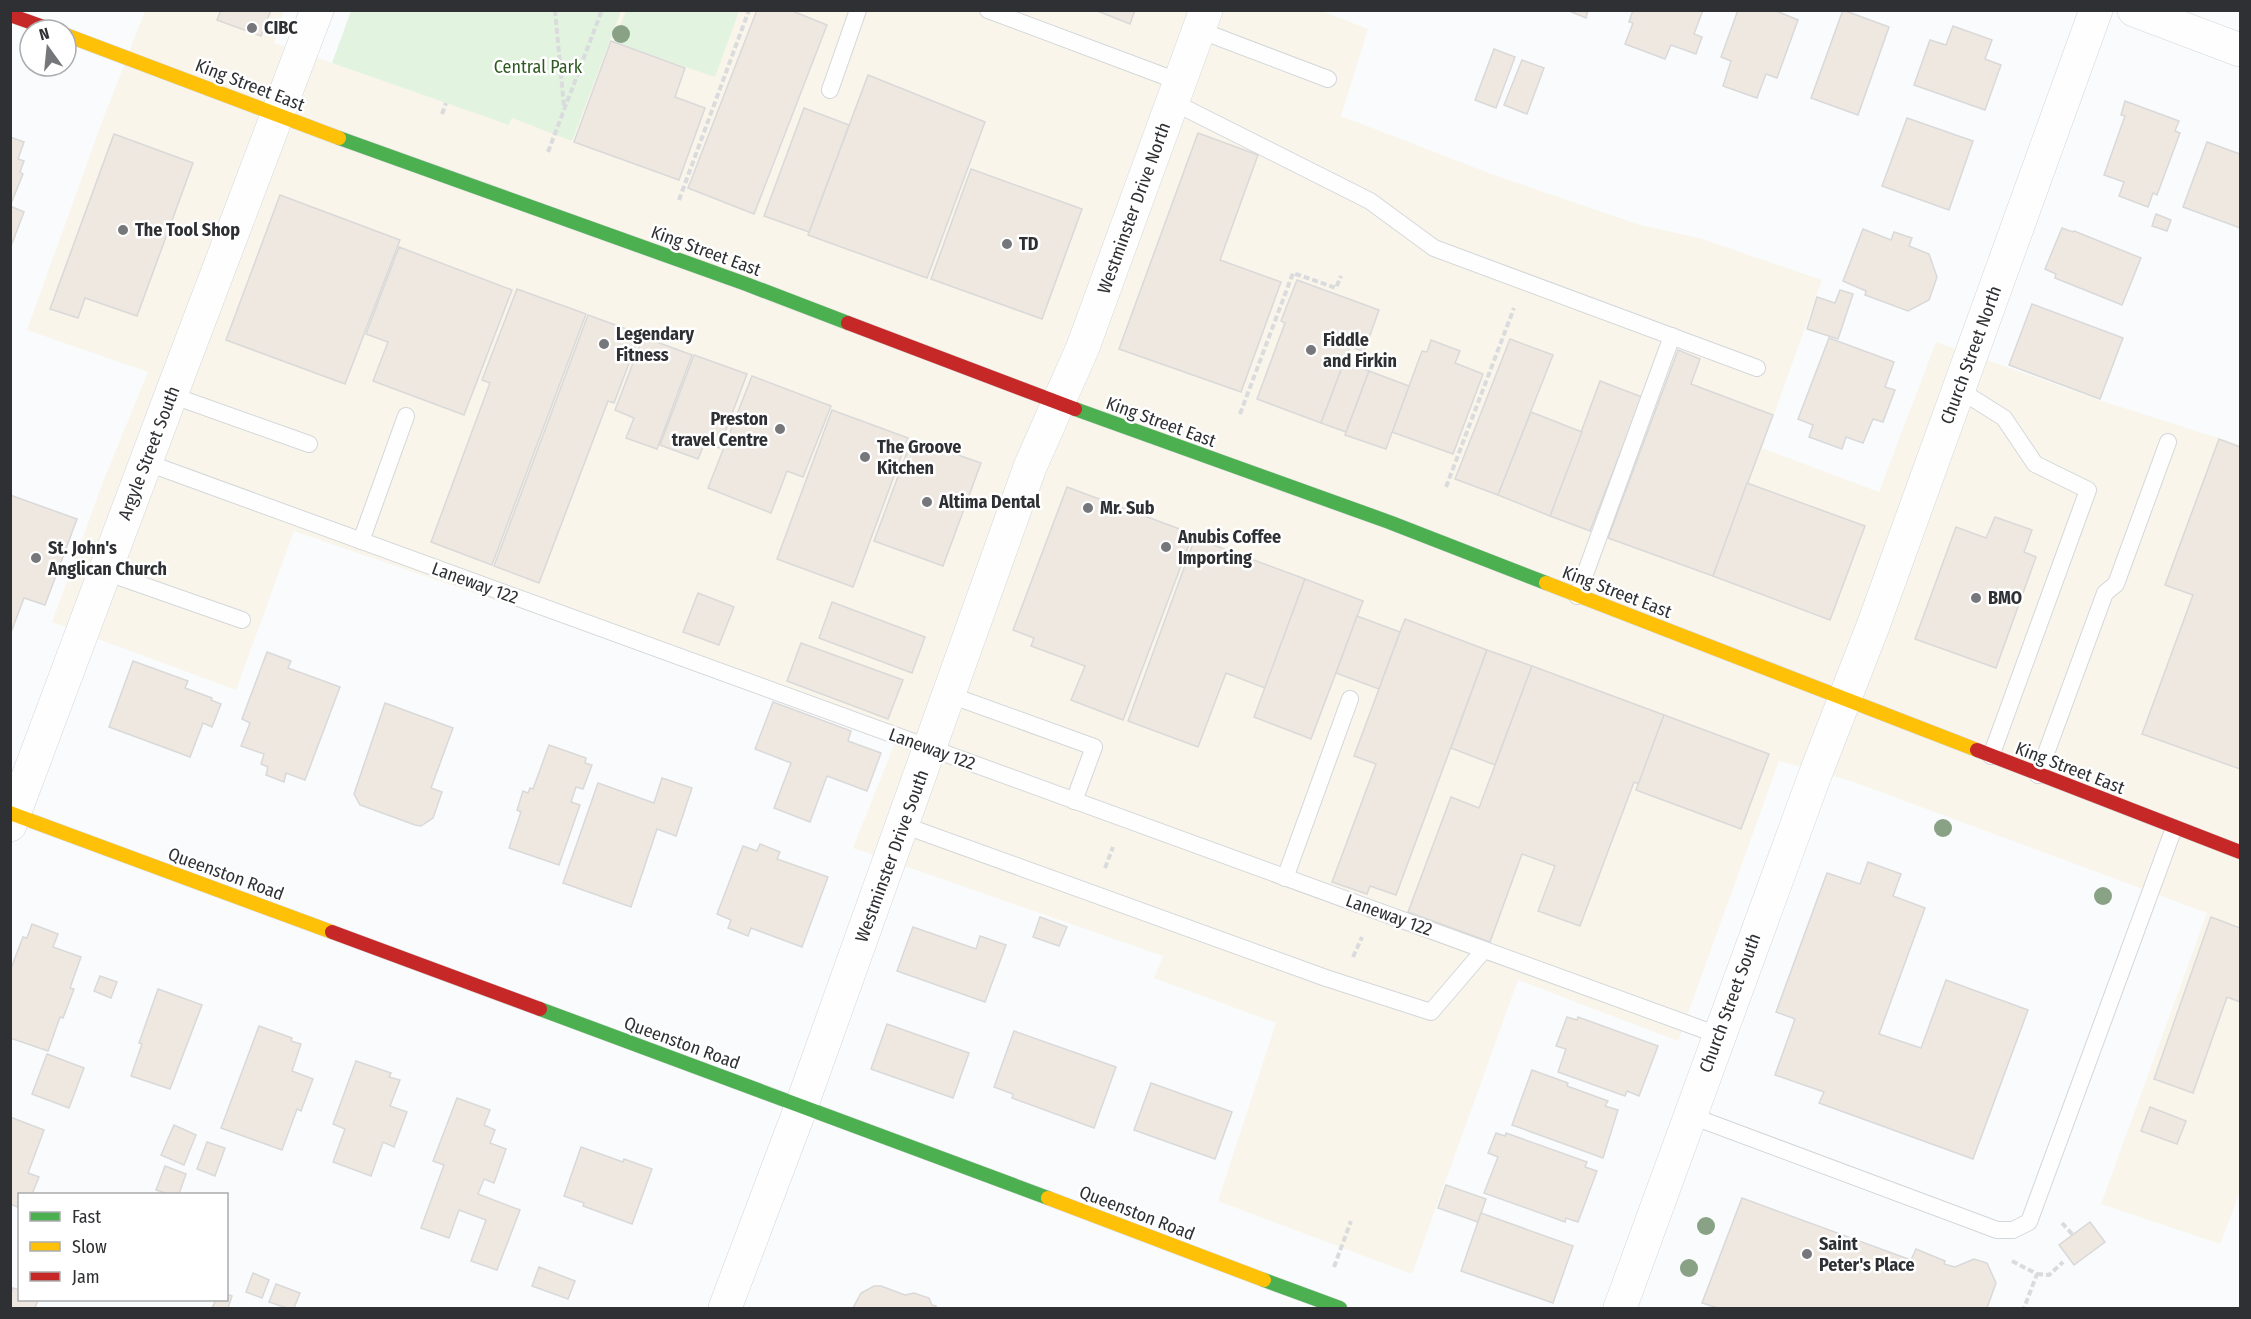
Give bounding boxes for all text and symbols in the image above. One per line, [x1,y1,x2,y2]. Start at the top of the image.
place label: CIBC [264,17,298,39]
north arrow [18,18,78,78]
marker: CIBC [245,21,259,35]
text: N [37,24,51,44]
street label: King Street East [192,54,308,116]
park label: Central Park [494,56,583,78]
street label: Westminster Drive North [1093,119,1175,297]
place label: The Tool Shop [135,219,240,241]
street label: King Street East [648,221,764,281]
marker: The Tool Shop [116,223,130,237]
place label: TD [1019,233,1039,255]
marker: TD [1000,237,1014,251]
street label: Church Street North [1936,283,2006,427]
place label: Legendary Fitness [616,323,695,366]
place label: Fiddle and Firkin [1323,329,1397,372]
marker: Legendary Fitness [597,337,611,351]
marker: Fiddle and Firkin [1304,343,1318,357]
street label: Argyle Street South [113,383,185,523]
street label: King Street East [1103,392,1219,452]
place label: Preston travel Centre [672,408,768,451]
marker: Preston travel Centre [773,422,787,436]
place label: The Groove Kitchen [877,436,961,479]
marker: The Groove Kitchen [858,450,872,464]
place label: Altima Dental [938,491,1040,513]
marker: Altima Dental [920,495,934,509]
place label: Mr. Sub [1100,497,1155,519]
marker: Mr. Sub [1081,501,1095,515]
place label: Anubis Coffee Importing [1177,526,1281,569]
place label: St. John's Anglican Church [47,537,167,580]
marker: Anubis Coffee Importing [1159,540,1173,554]
marker: St. John's Anglican Church [29,551,43,565]
street label: Laneway 122 [429,557,521,609]
street label: King Street East [1559,561,1675,623]
place label: BMO [1988,587,2022,609]
marker: BMO [1969,591,1983,605]
street label: Laneway 122 [886,723,978,775]
street label: King Street East [2012,737,2128,799]
street label: Westminster Drive South [851,767,933,945]
street label: Queenston Road [165,843,287,905]
street label: Laneway 122 [1343,889,1435,941]
street label: Church Street South [1695,930,1765,1076]
street label: Queenston Road [621,1012,743,1074]
street label: Queenston Road [1076,1181,1198,1245]
legend [18,1193,228,1301]
text: Fast [72,1206,101,1228]
place label: Saint Peter's Place [1819,1233,1915,1276]
text: Slow [72,1236,107,1258]
marker: Saint Peter's Place [1800,1247,1814,1261]
text: Jam [72,1266,100,1288]

